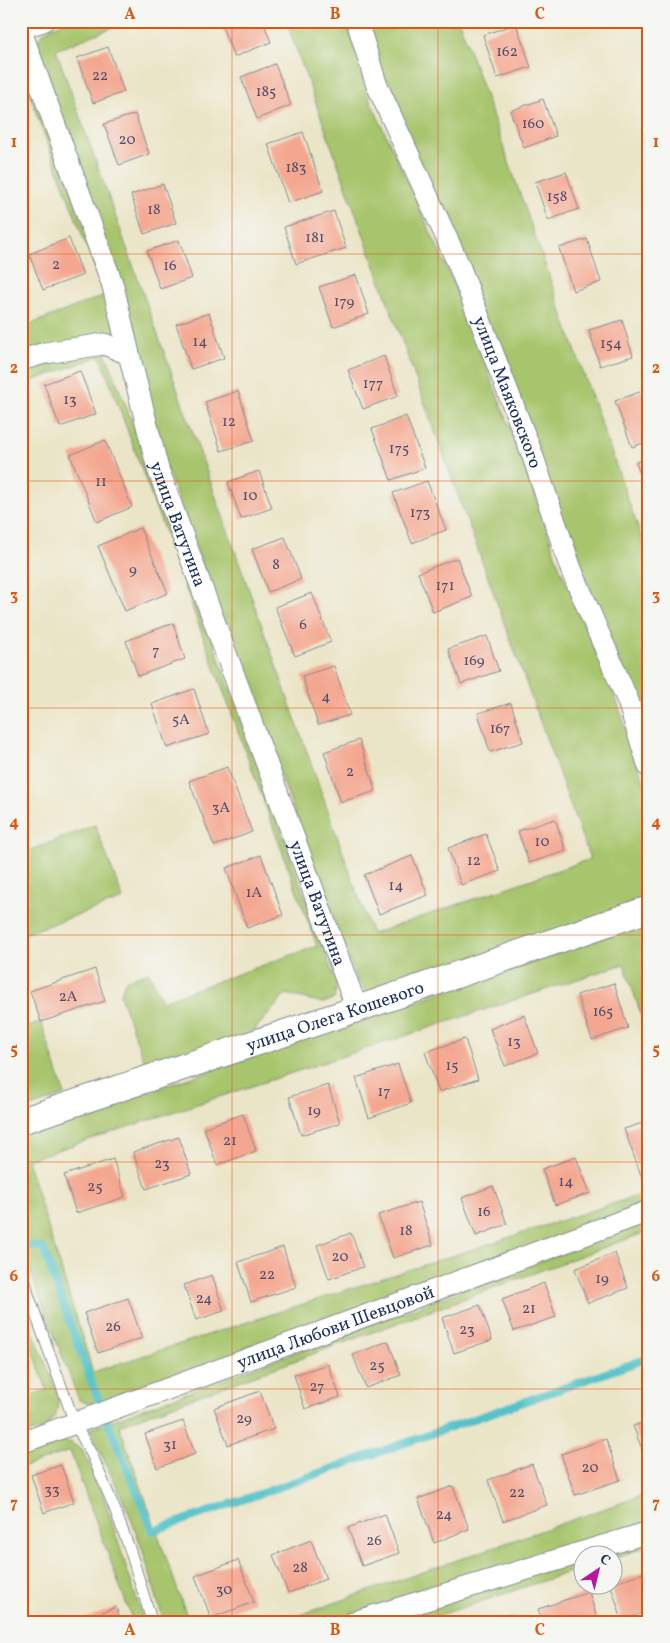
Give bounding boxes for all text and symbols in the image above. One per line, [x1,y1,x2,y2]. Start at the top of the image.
text: A [124,4,136,26]
text: B [330,4,341,26]
text: C [535,4,545,26]
house number: 162 [496,42,518,63]
house number: 22 [92,66,108,87]
house number: 185 [256,82,276,103]
house number: 160 [522,114,544,135]
house number: 20 [119,130,135,151]
text: 1 [11,132,17,154]
text: 1 [653,132,659,154]
house number: 183 [285,158,307,179]
house number: 158 [547,187,567,208]
house number: 18 [147,200,161,221]
house number: 181 [305,228,325,249]
house number: 2 [52,255,60,276]
house number: 16 [163,256,177,277]
house number: 179 [334,292,355,313]
street label: улица Маяковского [466,313,547,472]
house number: 14 [193,332,207,353]
house number: 154 [600,334,622,355]
text: 2 [10,358,18,380]
text: 2 [652,358,660,380]
house number: 177 [363,374,383,395]
house number: 13 [63,390,77,411]
house number: 12 [222,412,236,433]
house number: 175 [389,439,409,460]
street label: улица Ватутина [143,459,211,591]
house number: 11 [95,472,107,493]
house number: 10 [243,486,257,507]
house number: 173 [410,503,430,524]
house number: 8 [272,555,280,576]
house number: 9 [129,560,137,581]
house number: 171 [436,576,454,597]
text: 3 [10,585,18,607]
text: 3 [652,585,660,607]
house number: 6 [299,615,307,636]
house number: 7 [152,641,160,662]
house number: 169 [463,651,485,672]
house number: 4 [322,687,331,708]
house number: 5А [172,710,190,731]
house number: 167 [490,719,510,740]
house number: 2 [346,762,354,783]
house number: 3А [212,798,231,819]
text: 4 [9,812,19,834]
text: 4 [651,812,661,834]
house number: 10 [535,832,549,853]
street label: улица Ватутина [282,837,351,970]
house number: 12 [467,851,481,872]
house number: 14 [389,876,403,897]
house number: 1А [246,883,263,904]
street label: улица Олега Кошевого [243,976,428,1059]
house number: 2А [59,987,78,1008]
house number: 165 [593,1002,613,1023]
house number: 13 [507,1032,521,1053]
text: 5 [10,1039,18,1061]
text: 5 [652,1039,660,1061]
house number: 15 [445,1056,459,1077]
house number: 17 [377,1082,391,1103]
house number: 19 [307,1101,321,1122]
house number: 21 [223,1131,237,1152]
house number: 23 [154,1154,170,1175]
house number: 14 [559,1172,573,1193]
house number: 25 [87,1177,103,1198]
house number: 16 [477,1202,491,1223]
house number: 18 [399,1221,413,1242]
house number: 20 [332,1247,348,1268]
house number: 22 [259,1265,275,1286]
text: 6 [10,1266,19,1288]
text: 6 [652,1266,661,1288]
house number: 19 [595,1269,609,1290]
street label: улица Любови Шевцовой [234,1280,438,1376]
house number: 24 [196,1289,212,1310]
house number: 21 [522,1299,536,1320]
house number: 26 [105,1317,121,1338]
house number: 23 [459,1320,475,1341]
house number: 25 [369,1356,385,1377]
house number: 27 [310,1377,324,1398]
house number: 29 [236,1409,252,1430]
house number: 31 [163,1435,177,1456]
house number: 20 [582,1458,598,1479]
house number: 33 [44,1480,60,1501]
house number: 22 [509,1483,525,1504]
text: 7 [10,1493,18,1515]
text: 7 [652,1493,660,1515]
house number: 24 [436,1505,452,1526]
house number: 26 [366,1531,382,1552]
north arrow [572,1546,622,1596]
text: С [595,1550,614,1571]
house number: 28 [292,1558,308,1579]
house number: 30 [216,1580,232,1601]
text: A [124,1620,136,1642]
text: B [330,1620,341,1642]
text: C [535,1620,545,1642]

